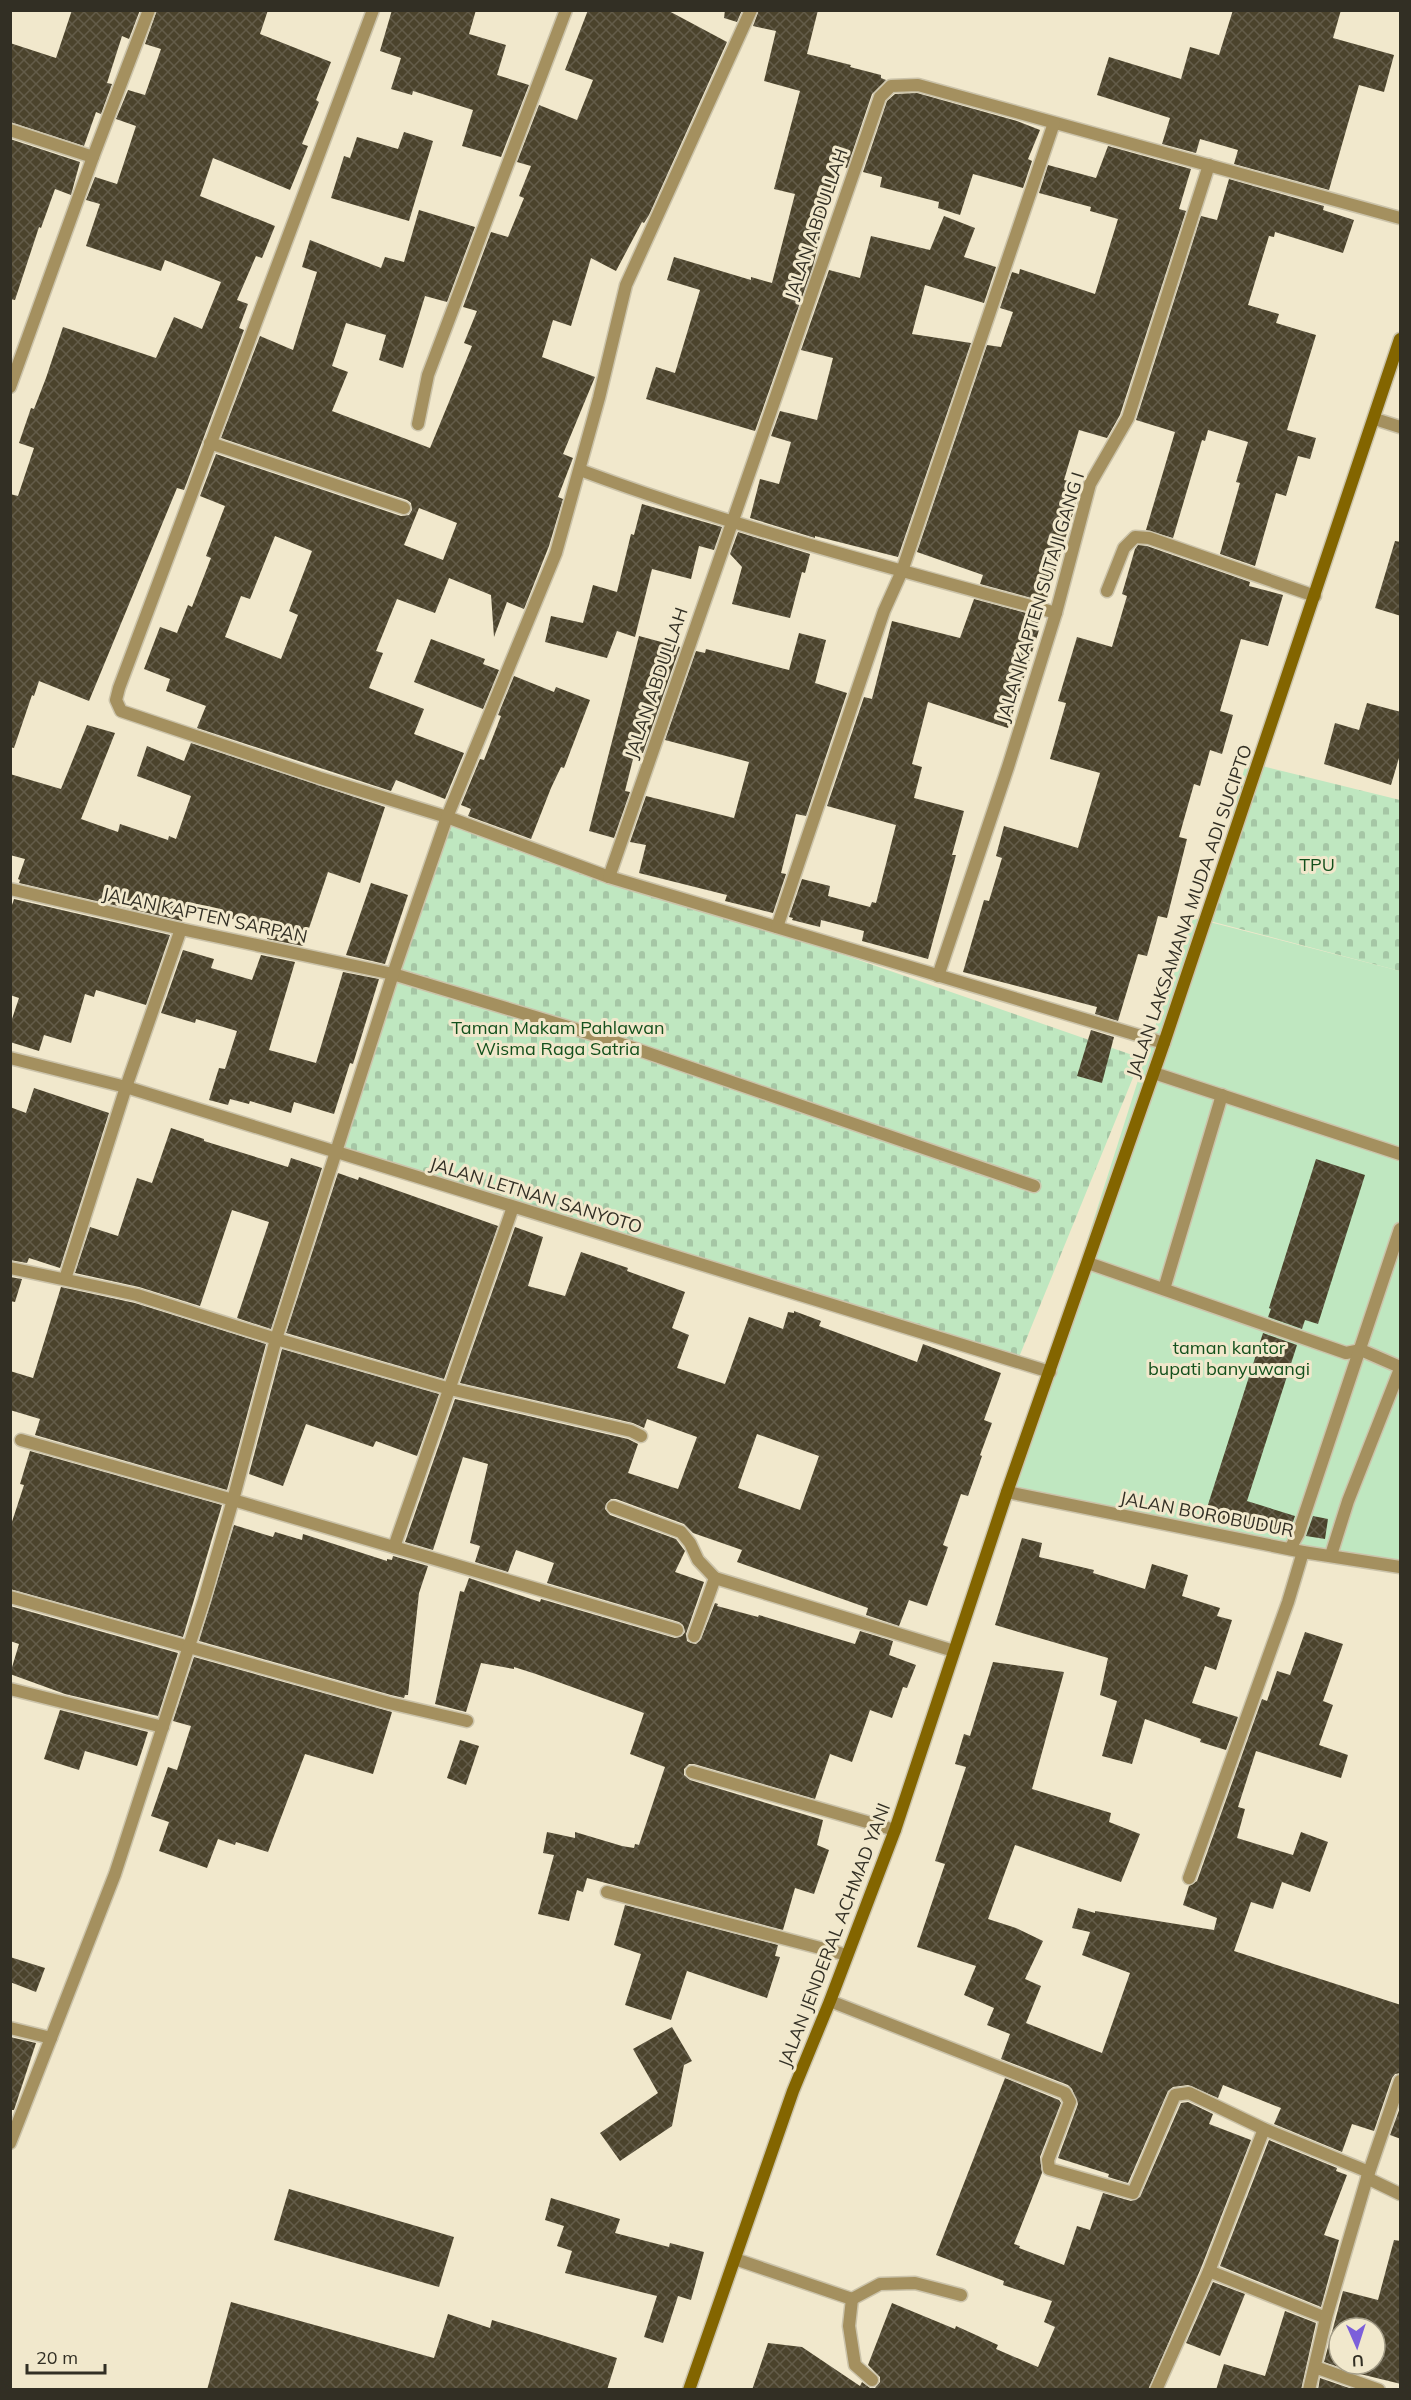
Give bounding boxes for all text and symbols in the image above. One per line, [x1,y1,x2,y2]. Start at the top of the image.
street label: JALAN ABDULLAH [779,145,853,303]
street label: JALAN KAPTEN SUTAJI GANG I [991,469,1089,725]
street label: JALAN ABDULLAH [619,604,693,762]
street label: JALAN LAKSAMANA MUDA ADI SUCIPTO [1121,742,1257,1080]
park label: TPU [1299,853,1335,876]
street label: JALAN KAPTEN SARPAN [100,882,310,948]
park label: Taman Makam Pahlawan Wisma Raga Satria [451,1016,665,1060]
street label: JALAN LETNAN SANYOTO [427,1152,645,1238]
park label: taman kantor bupati banyuwangi [1148,1336,1310,1380]
street label: JALAN BOROBUDUR [1118,1486,1296,1542]
street label: JALAN JENDERAL ACHMAD YANI [773,1800,895,2070]
north arrow [1327,2316,1387,2376]
scale bar [27,2337,105,2375]
text: 20 m [36,2346,78,2369]
text: U [1351,2351,1364,2371]

